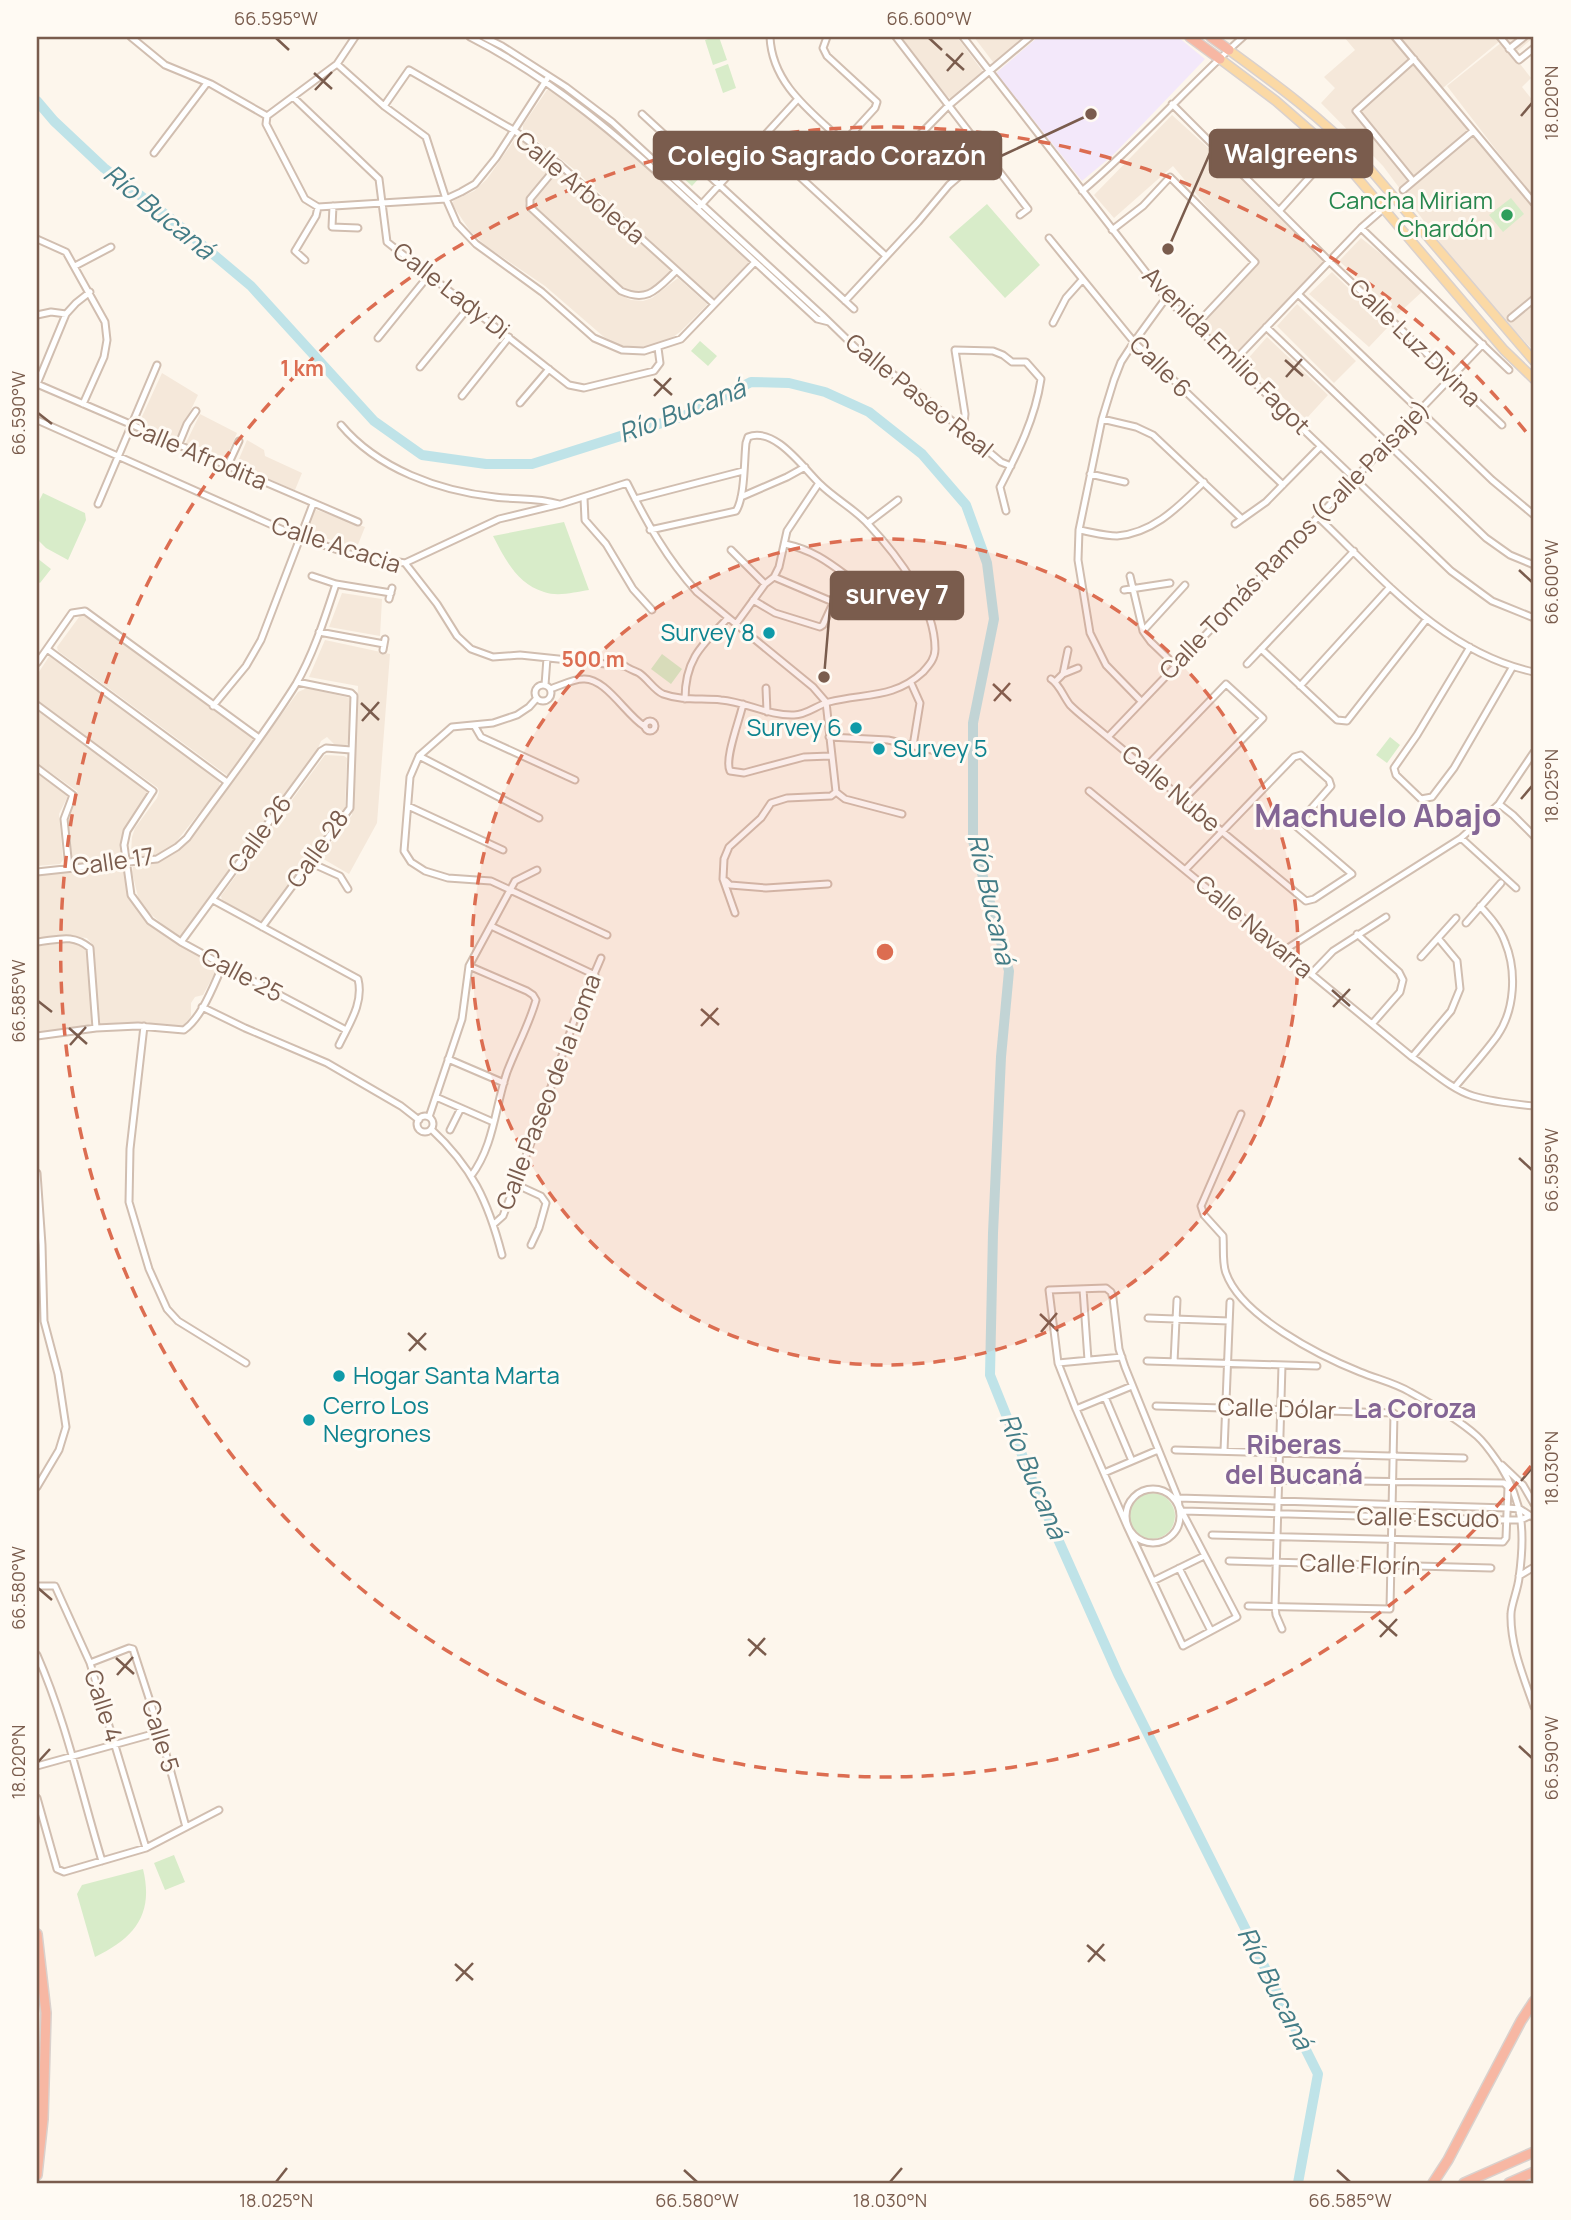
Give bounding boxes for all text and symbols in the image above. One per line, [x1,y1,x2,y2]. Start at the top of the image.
text: 66.595°W [234,6,318,30]
text: 66.600°W [887,6,972,30]
text: 18.020°N [1539,66,1563,140]
street label: Calle Arboleda [509,123,653,251]
callout: Walgreens [1210,130,1372,177]
callout: Colegio Sagrado Corazón [654,132,1001,179]
text: Walgreens [1224,135,1358,171]
text: Colegio Sagrado Corazón [668,137,986,173]
water label: Río Bucaná [97,155,224,268]
place label: Cancha Miriam Chardón [1329,183,1493,244]
marker: Cancha Miriam Chardón [1499,207,1515,223]
street label: Calle Lady Di [387,234,517,346]
street label: Avenida Emilio Fagot [1136,259,1318,441]
street label: Calle Luz Divina [1343,270,1489,413]
street label: Calle Paseo Real [839,325,1001,465]
street label: Calle 6 [1123,328,1199,404]
text: 1 km [280,354,324,382]
water label: Río Bucaná [613,369,752,451]
text: 66.590°W [6,371,30,455]
street label: Calle Tomás Ramos (Calle Paisaje) [1151,392,1437,686]
street label: Calle Afrodita [123,408,273,497]
street label: Calle Acacia [268,507,405,580]
text: 66.600°W [1539,539,1563,624]
callout: survey 7 [831,572,963,619]
text: survey 7 [845,576,949,612]
place label: Survey 8 [660,615,755,648]
marker: Survey 8 [761,625,777,641]
text: 500 m [561,645,625,673]
place label: Survey 6 [746,710,842,743]
marker: Survey 6 [848,720,864,736]
place label: Survey 5 [893,731,988,764]
street label: Calle Nube [1116,737,1228,839]
marker: Survey 5 [871,741,887,757]
text: 18.025°N [1539,749,1563,823]
street label: Calle 26 [219,787,298,879]
district label: Machuelo Abajo [1254,793,1502,837]
street label: Calle 28 [278,803,356,894]
water label: Río Bucaná [959,830,1025,969]
street label: Calle 17 [70,838,156,883]
street label: Calle Navarra [1189,867,1321,985]
street label: Calle 25 [196,938,289,1009]
centre of rings [873,940,897,964]
text: 66.585°W [6,959,30,1043]
street label: Calle Paseo de la Loma [487,969,608,1214]
text: 66.595°W [1539,1128,1563,1212]
place label: Hogar Santa Marta [353,1358,560,1391]
marker: Hogar Santa Marta [331,1368,347,1384]
place label: Cerro Los Negrones [323,1388,431,1449]
street label: Calle Dólar [1217,1389,1337,1426]
district label: La Coroza [1353,1390,1477,1426]
water label: Río Bucaná [991,1407,1077,1545]
marker: Cerro Los Negrones [301,1412,317,1428]
district label: Riberas del Bucaná [1225,1426,1363,1492]
text: 18.030°N [1539,1431,1563,1505]
street label: Calle Escudo [1356,1499,1500,1534]
street label: Calle Florín [1299,1545,1421,1582]
text: 66.580°W [6,1546,30,1630]
street label: Calle 4 [77,1665,132,1746]
street label: Calle 5 [135,1695,188,1776]
text: 66.590°W [1539,1716,1563,1800]
text: 18.020°N [6,1725,30,1799]
water label: Río Bucaná [1230,1920,1323,2056]
text: 18.025°N [239,2188,313,2212]
text: 66.580°W [655,2188,739,2212]
text: 18.030°N [853,2188,927,2212]
text: 66.585°W [1308,2188,1392,2212]

